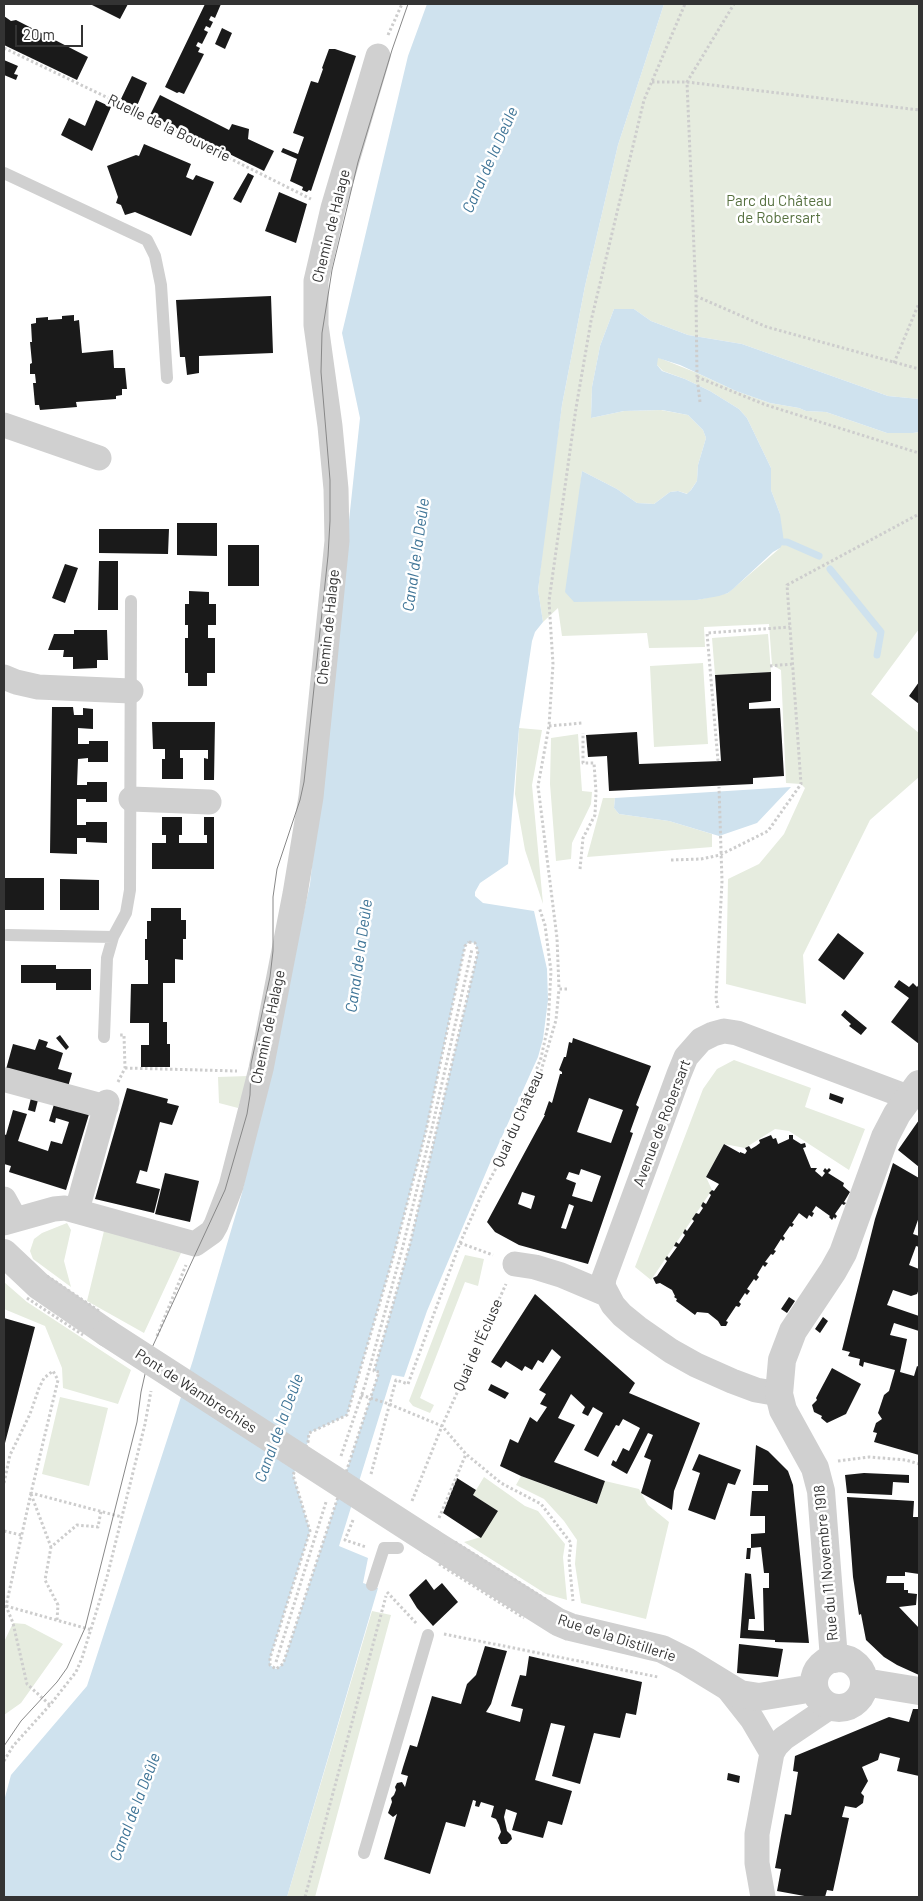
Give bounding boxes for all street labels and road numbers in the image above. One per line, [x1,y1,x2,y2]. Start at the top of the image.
street label: Ruelle de la Bouverie [105,91,233,165]
street label: Chemin de Halage [308,167,354,285]
street label: Chemin de Halage [313,568,343,686]
street label: Chemin de Halage [247,968,289,1086]
street label: Avenue de Robersart [629,1057,695,1189]
street label: Quai du Château [489,1068,547,1170]
street label: Quai de l'Écluse [450,1296,506,1394]
street label: Pont de Wambrechies [132,1345,260,1437]
street label: Rue du 11 Novembre 1918 [810,1484,842,1642]
street label: Rue de la Distillerie [556,1610,678,1666]

